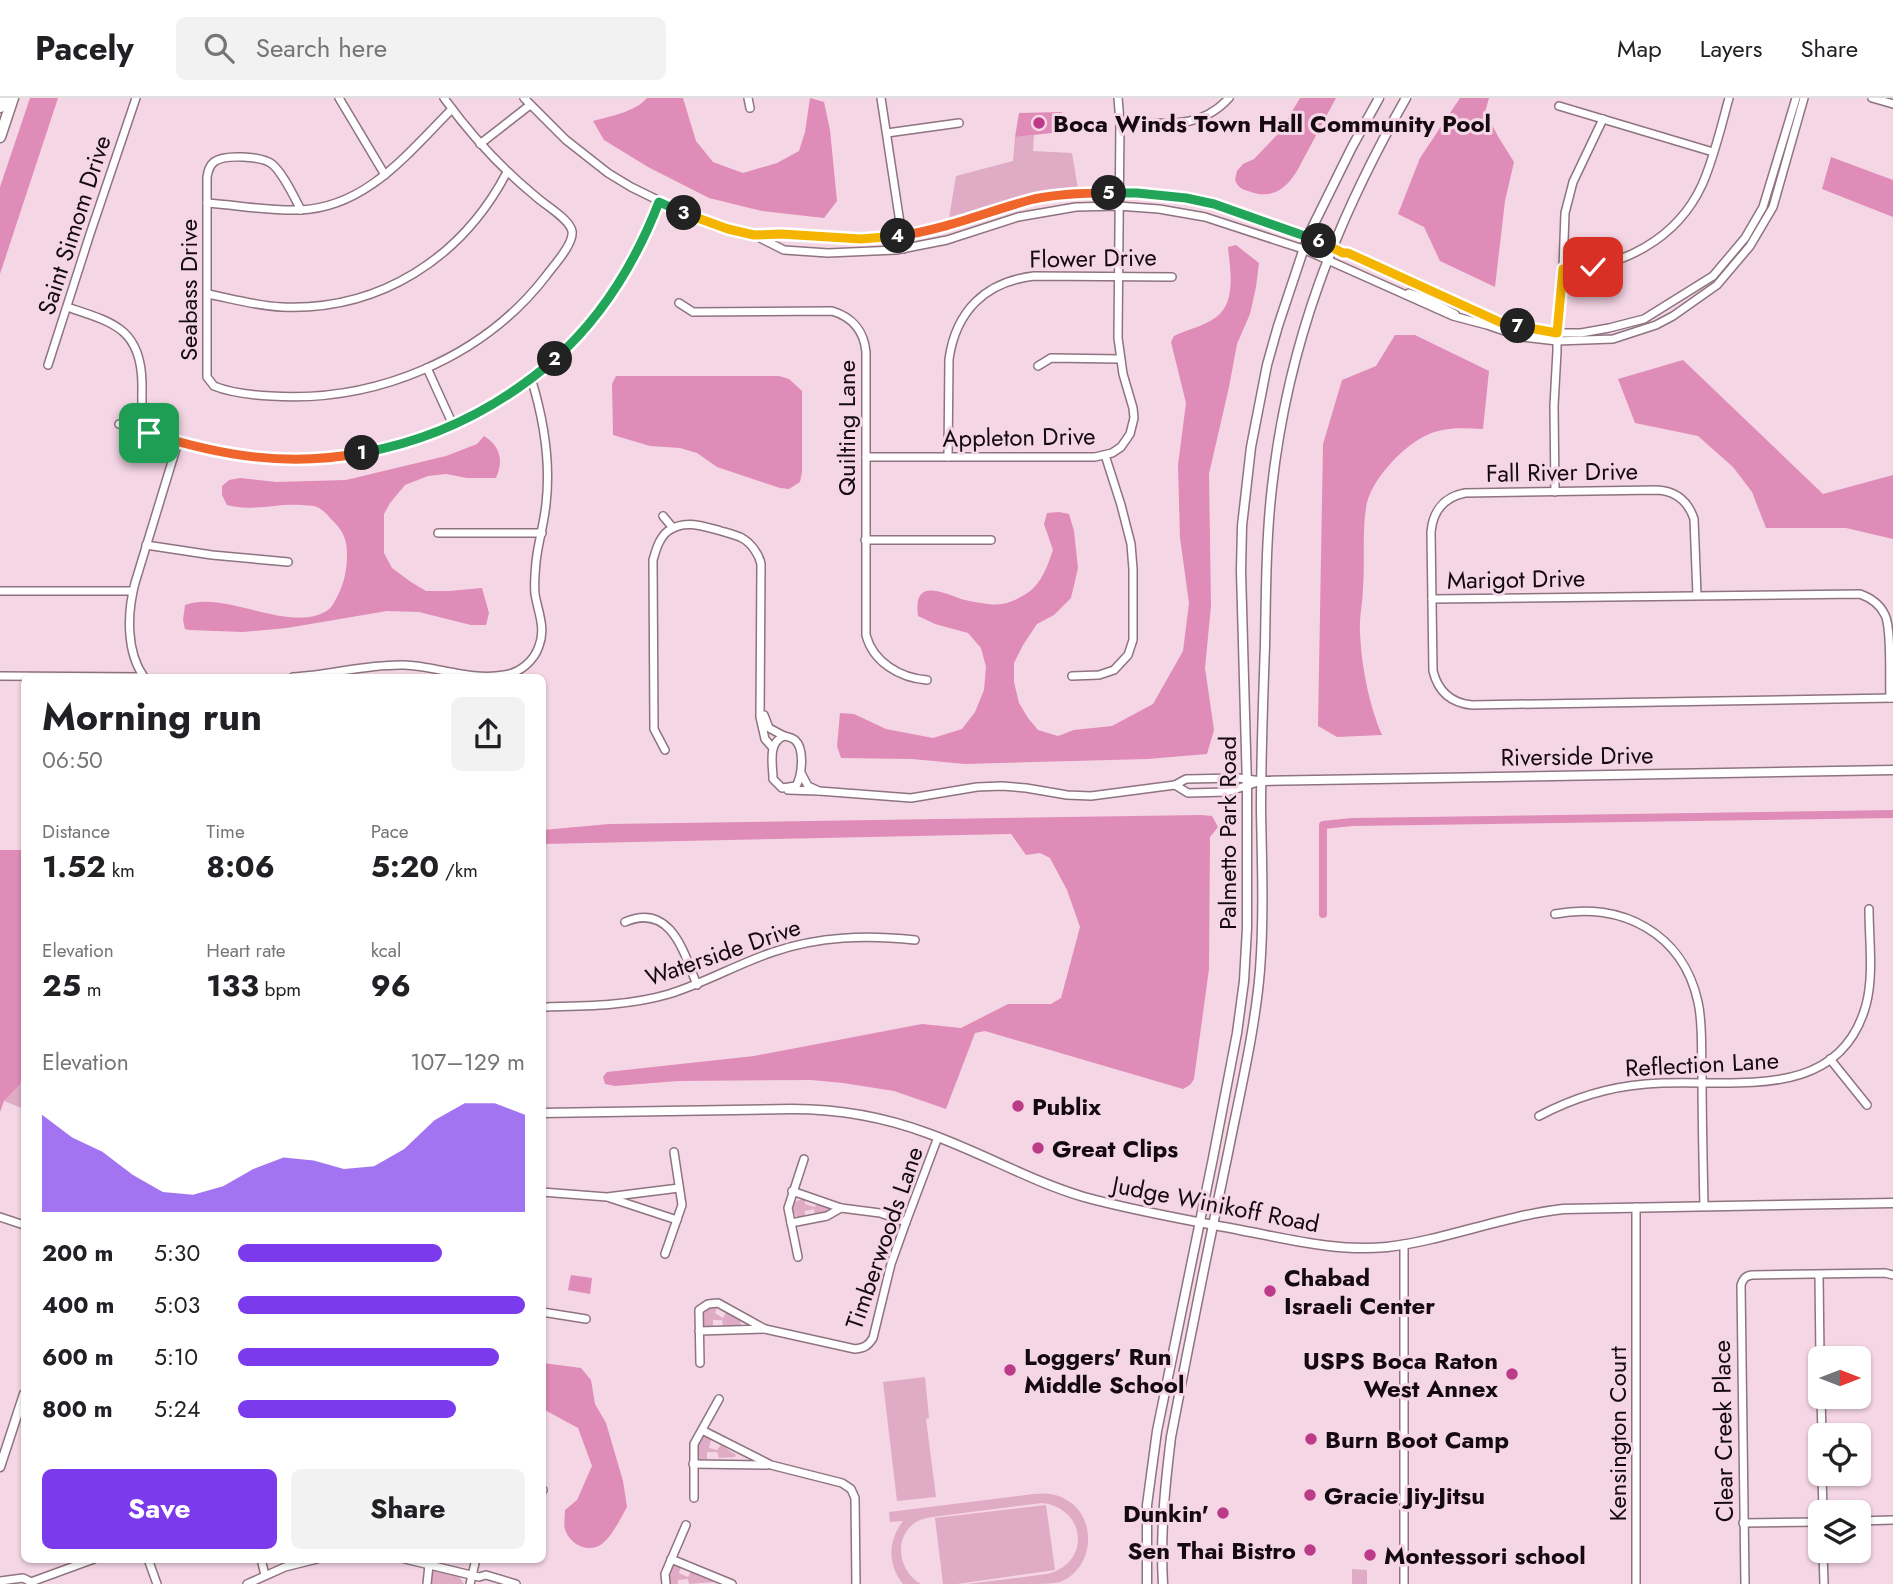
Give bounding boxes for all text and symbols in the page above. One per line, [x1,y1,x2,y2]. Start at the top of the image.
search box [176,17,666,80]
text: Pacely [35,25,134,72]
icon: search [200,29,238,67]
text: Search here [256,29,387,67]
text: Map [1617,31,1662,66]
text: Layers [1700,31,1762,66]
text: Share [1800,31,1858,66]
place label: Boca Winds Town Hall Community Pool [1053,106,1491,141]
marker: Boca Winds Town Hall Community Pool [1031,115,1047,131]
street label: Saint Simom Drive [28,131,120,319]
pin: 5 [1092,176,1126,210]
text: 5 [1102,179,1115,206]
pin: 3 [666,195,702,230]
text: 3 [678,199,689,226]
pin: 4 [880,218,916,254]
street label: Seabass Drive [171,219,206,361]
text: 4 [891,222,904,249]
pin: 6 [1302,223,1336,258]
text: 6 [1312,227,1325,254]
pin [1563,237,1623,297]
street label: Flower Drive [1029,239,1157,277]
icon: check [1574,248,1612,286]
pin: 7 [1500,308,1536,344]
text: 7 [1512,312,1523,339]
pin: 2 [538,342,572,376]
text: 2 [548,345,561,372]
street label: Quilting Lane [829,360,864,496]
pin [119,403,179,463]
icon: arrive [130,414,168,452]
street label: Appleton Drive [942,418,1096,456]
pin: 1 [344,436,380,470]
text: 1 [357,439,366,466]
street label: Fall River Drive [1486,453,1638,491]
street label: Marigot Drive [1446,560,1586,598]
text: Morning run [42,689,262,744]
button: share [451,697,525,771]
street label: Palmetto Park Road [1210,736,1245,930]
street label: Riverside Drive [1500,737,1654,775]
text: 06:50 [42,743,103,777]
text: Distance [42,818,110,845]
text: Time [206,818,245,845]
text: Pace [371,818,409,845]
text: 1.52 [42,845,106,888]
text: 8:06 [206,845,275,888]
text: 5:20 [371,845,439,888]
text: km [106,857,135,884]
text: /km [439,857,478,884]
street label: Waterside Drive [641,909,805,995]
text: Elevation [42,937,114,964]
text: Heart rate [206,937,286,964]
text: kcal [371,937,401,964]
text: 25 [42,964,81,1007]
text: 133 [206,964,259,1007]
text: 96 [371,964,411,1007]
text: m [81,976,102,1003]
text: bpm [259,976,301,1003]
street label: Reflection Lane [1624,1042,1780,1086]
text: Elevation [42,1045,129,1079]
text: 107–129 m [410,1045,525,1079]
place label: Publix [1032,1089,1101,1124]
marker: Publix [1010,1098,1026,1114]
place label: Great Clips [1052,1131,1178,1166]
marker: Great Clips [1030,1140,1046,1156]
street label: Timberwoods Lane [836,1142,932,1334]
street label: Judge Winikoff Road [1107,1166,1322,1241]
text: 200 m [42,1236,113,1270]
text: 5:30 [154,1236,200,1270]
place label: Chabad Israeli Center [1284,1260,1435,1323]
marker: Chabad Israeli Center [1262,1283,1278,1299]
text: 400 m [42,1288,114,1322]
text: 5:03 [154,1288,200,1322]
place label: Loggers' Run Middle School [1024,1339,1184,1402]
text: 600 m [42,1340,114,1374]
text: 5:10 [154,1340,198,1374]
street label: Clear Creek Place [1704,1340,1742,1522]
place label: USPS Boca Raton West Annex [1303,1343,1498,1406]
street label: Kensington Court [1600,1346,1635,1521]
north arrow [1808,1346,1871,1409]
map controls [1808,1346,1871,1563]
marker: Loggers' Run Middle School [1002,1362,1018,1378]
marker: USPS Boca Raton West Annex [1504,1366,1520,1382]
text: 800 m [42,1392,113,1426]
text: 5:24 [154,1392,200,1426]
place label: Burn Boot Camp [1325,1422,1509,1457]
button: locate [1808,1423,1871,1486]
marker: Burn Boot Camp [1303,1431,1319,1447]
button: Save [42,1469,277,1549]
button: Share [291,1469,525,1549]
place label: Gracie Jiy-Jitsu [1324,1478,1485,1513]
marker: Gracie Jiy-Jitsu [1302,1487,1318,1503]
place label: Dunkin' [1123,1496,1209,1531]
button: layers [1808,1500,1871,1563]
marker: Dunkin' [1215,1505,1231,1521]
place label: Sen Thai Bistro [1128,1533,1296,1568]
place label: Montessori school [1384,1538,1586,1573]
marker: Sen Thai Bistro [1302,1542,1318,1558]
marker: Montessori school [1362,1547,1378,1563]

